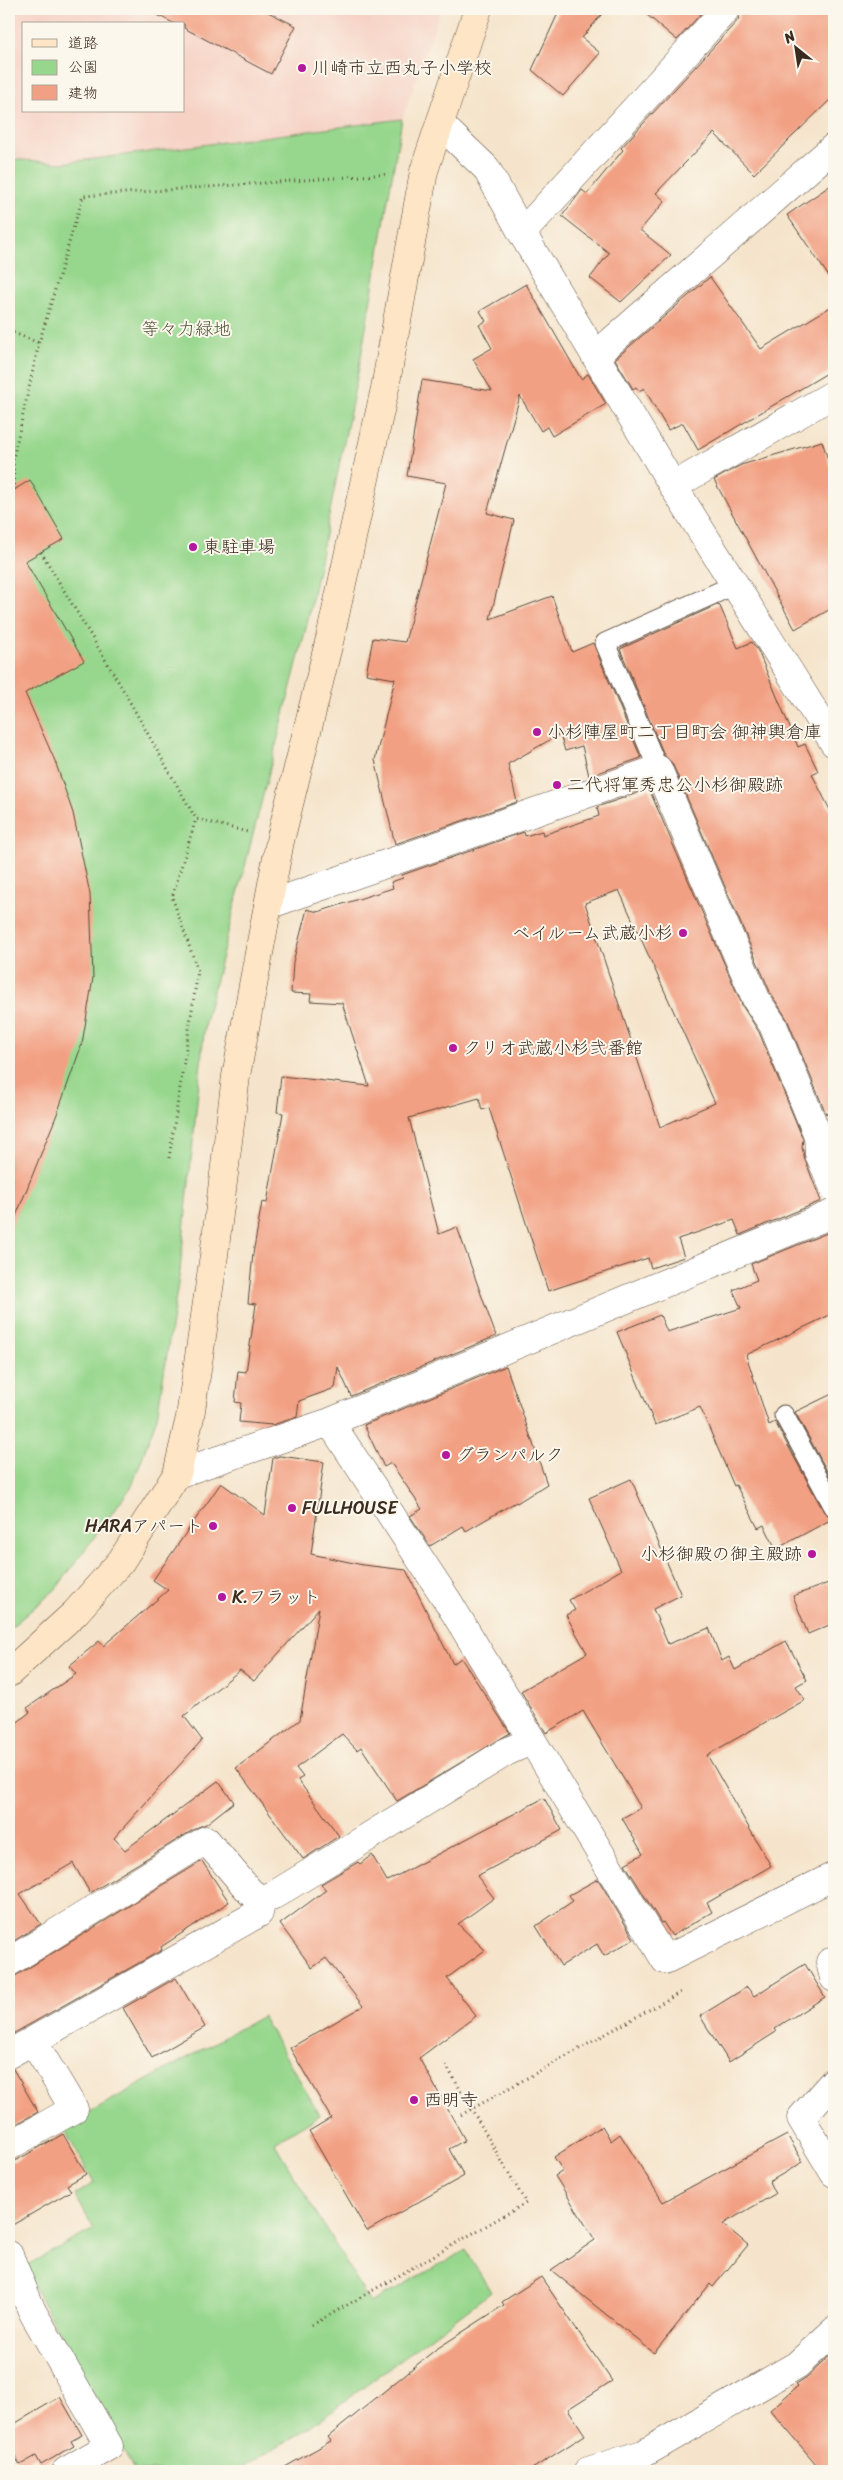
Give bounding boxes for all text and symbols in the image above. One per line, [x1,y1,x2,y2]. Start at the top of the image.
legend [22,22,185,112]
north arrow [770,22,820,72]
text: N [778,24,800,51]
text: 道路 [68,30,98,56]
place label: 川崎市立西丸子小学校 [312,52,492,84]
text: 公園 [68,54,98,80]
marker: 川崎市立西丸子小学校 [296,62,308,74]
text: 建物 [68,80,98,106]
park label: 等々力緑地 [141,313,231,345]
place label: 東駐車場 [203,531,275,563]
marker: 東駐車場 [187,541,199,553]
place label: 小杉陣屋町二丁目町会 御神輿倉庫 [547,716,822,748]
marker: 小杉陣屋町二丁目町会 御神輿倉庫 [531,726,543,738]
place label: 二代将軍秀忠公小杉御殿跡 [567,769,783,801]
marker: 二代将軍秀忠公小杉御殿跡 [551,779,563,791]
place label: ベイルーム武蔵小杉 [512,917,673,949]
marker: ベイルーム武蔵小杉 [677,927,689,939]
place label: クリオ武蔵小杉弐番館 [463,1032,643,1064]
marker: クリオ武蔵小杉弐番館 [447,1042,459,1054]
place label: グランパルク [456,1439,563,1471]
marker: グランパルク [440,1449,452,1461]
place label: FULLHOUSE [302,1492,398,1524]
marker: FULLHOUSE [286,1502,298,1514]
place label: HARAアパート [85,1510,203,1542]
marker: HARAアパート [207,1520,219,1532]
place label: 小杉御殿の御主殿跡 [640,1538,802,1570]
marker: 小杉御殿の御主殿跡 [806,1548,818,1560]
place label: K.フラット [232,1581,320,1613]
marker: K.フラット [216,1591,228,1603]
place label: 西明寺 [424,2084,478,2116]
marker: 西明寺 [408,2094,420,2106]

